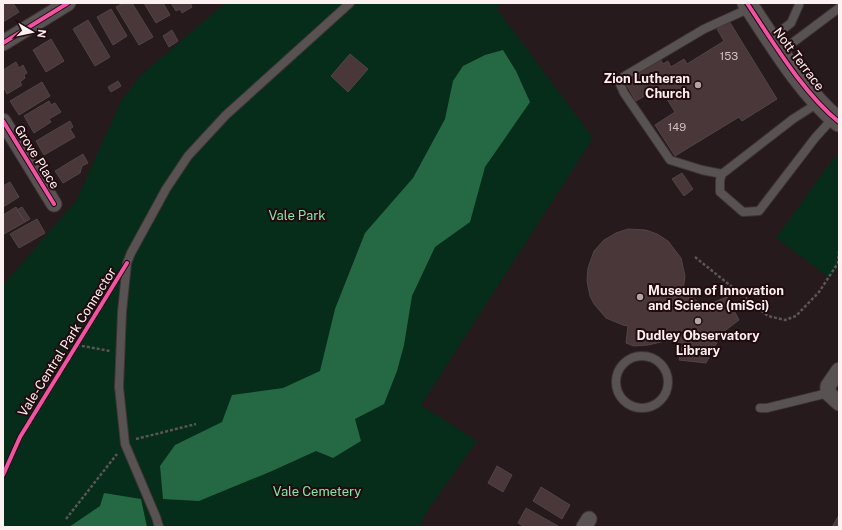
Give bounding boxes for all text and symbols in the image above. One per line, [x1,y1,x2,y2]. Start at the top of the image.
north arrow [12,12,52,52]
street label: Nott Terrace [770,25,828,93]
text: N [35,28,48,39]
house number: 153 [720,50,738,62]
place label: Zion Lutheran Church [604,71,690,101]
marker: Zion Lutheran Church [693,80,703,90]
house number: 149 [668,121,686,133]
street label: Grove Place [11,122,63,192]
park label: Vale Park [268,208,326,223]
street label: Vale-Central Park Connector [15,265,119,419]
place label: Museum of Innovation and Science (miSci) [648,283,784,313]
marker: Museum of Innovation and Science (miSci) [635,292,645,302]
marker: Dudley Observatory Library [693,316,703,326]
place label: Dudley Observatory Library [636,328,760,358]
park label: Vale Cemetery [273,484,361,499]

